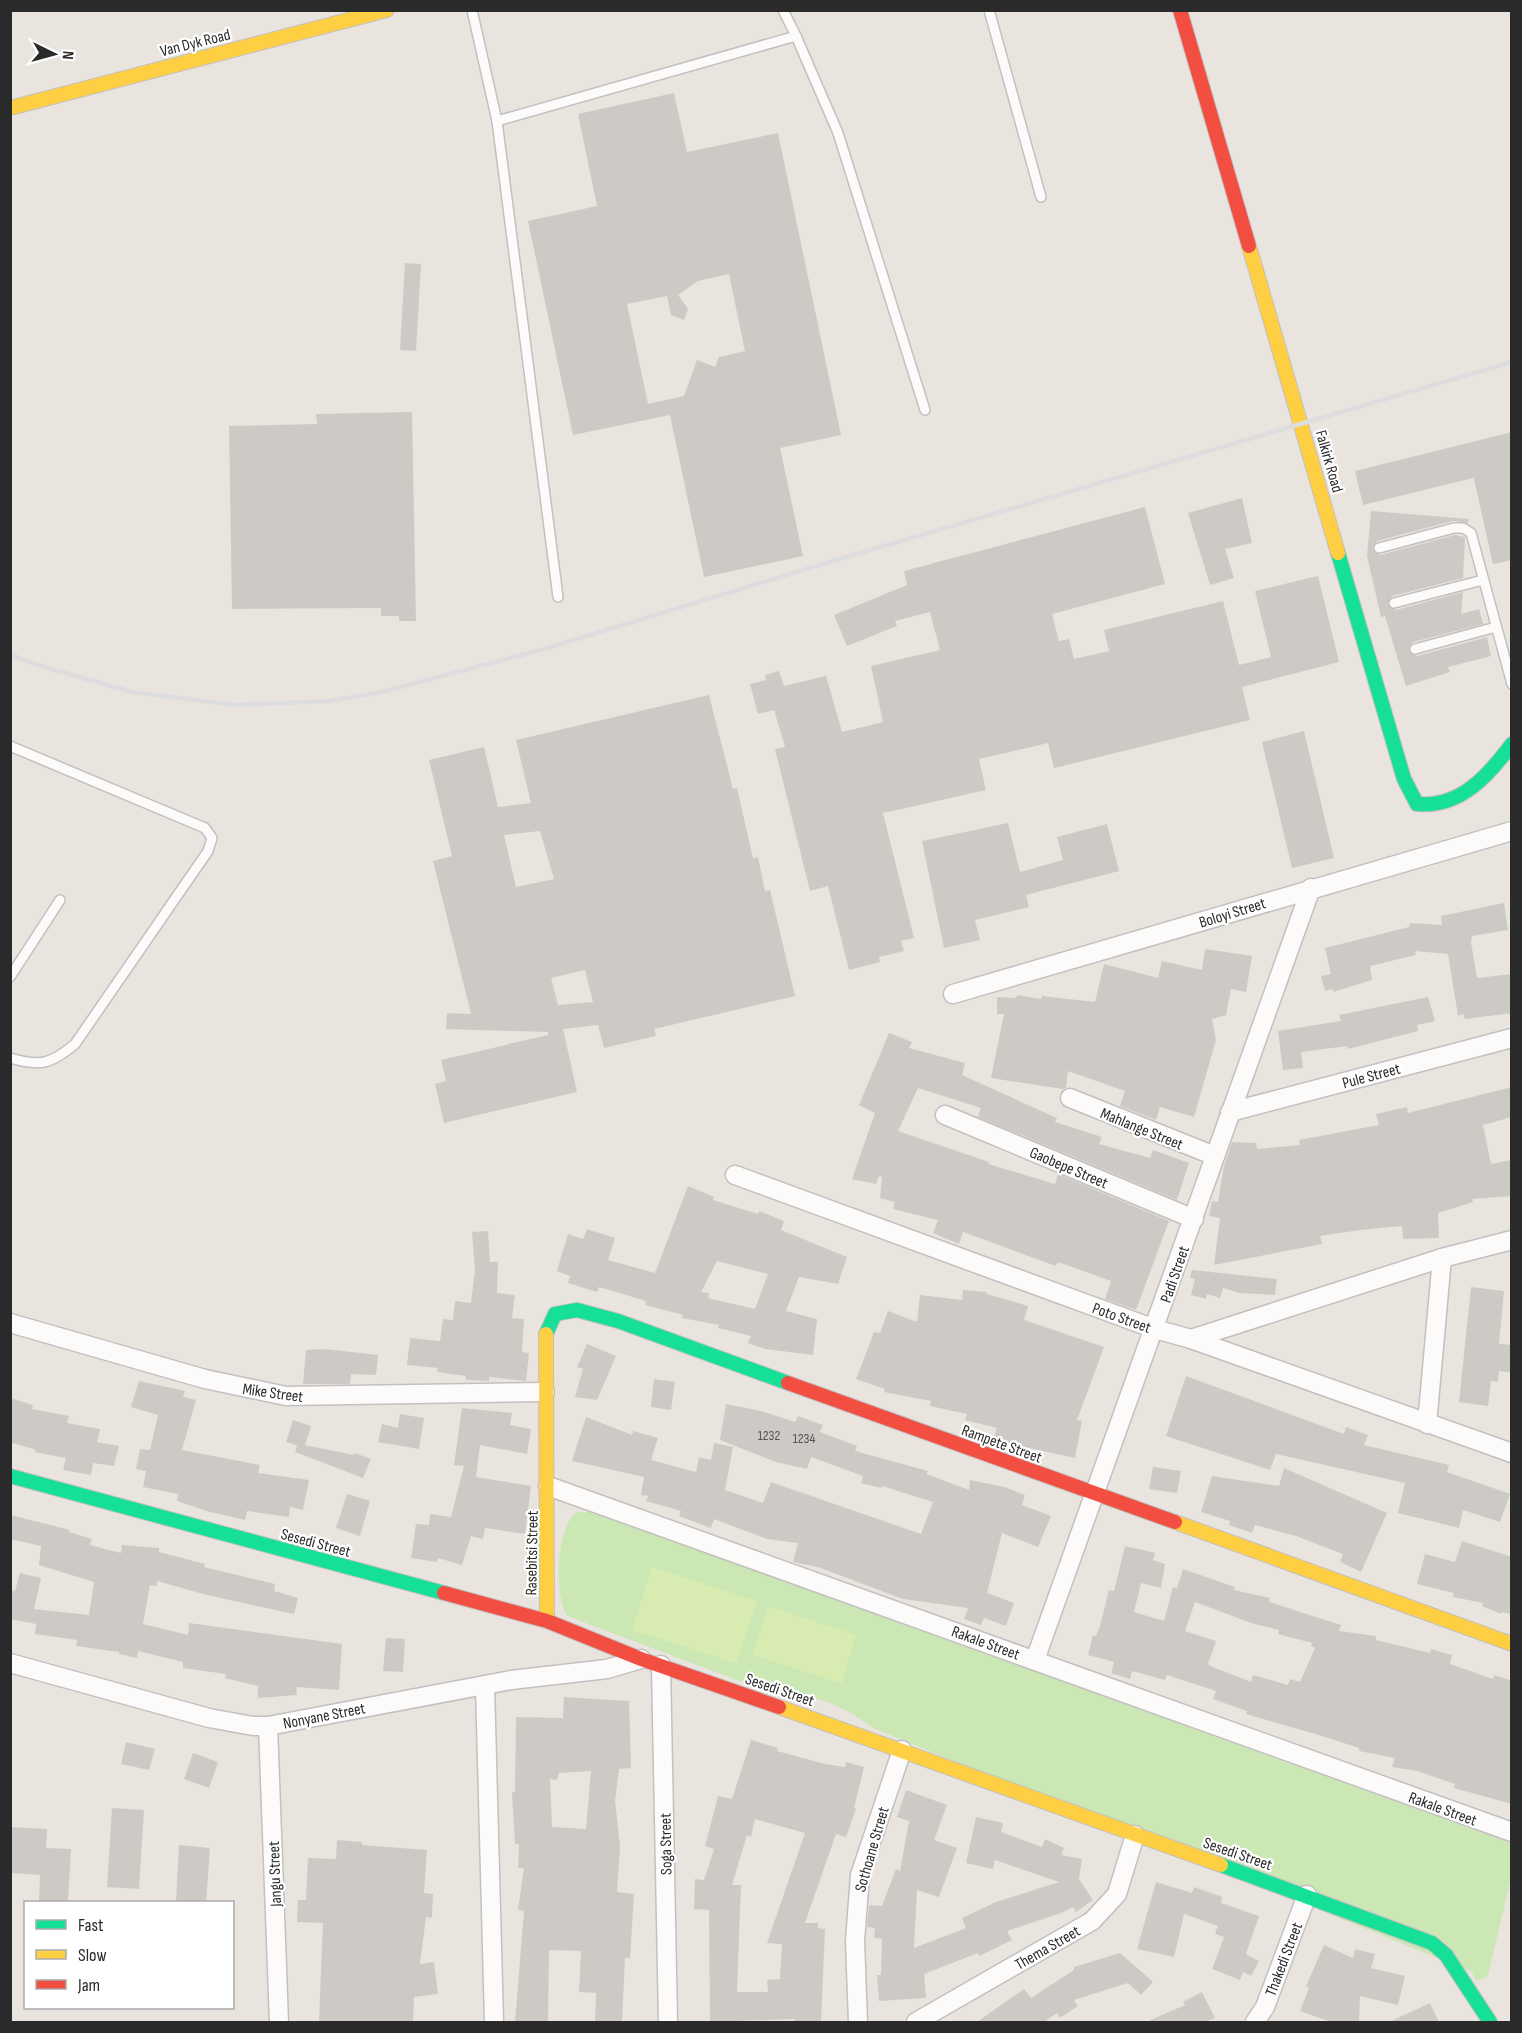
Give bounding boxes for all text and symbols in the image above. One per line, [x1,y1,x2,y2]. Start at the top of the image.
north arrow [24,24,84,84]
street label: Van Dyk Road [158,26,232,61]
text: N [58,50,77,60]
street label: Falkirk Road [1311,428,1346,495]
street label: Boloyi Street [1197,894,1268,933]
street label: Pule Street [1340,1060,1403,1093]
street label: Mahlange Street [1097,1104,1186,1155]
street label: Gaobepe Street [1026,1143,1110,1193]
street label: Padi Street [1157,1244,1194,1305]
street label: Poto Street [1090,1299,1154,1338]
street label: Mike Street [241,1380,304,1407]
street label: Rampete Street [959,1421,1044,1468]
house number: 1232 [758,1427,780,1444]
house number: 1234 [793,1430,815,1447]
street label: Rasebitsi Street [522,1510,543,1596]
street label: Sesedi Street [279,1525,353,1562]
street label: Rakale Street [949,1622,1022,1665]
street label: Sesedi Street [743,1670,816,1711]
street label: Nonyane Street [282,1699,367,1734]
street label: Rakale Street [1406,1788,1479,1831]
street label: Sothoane Street [851,1805,894,1894]
street label: Soga Street [656,1813,677,1875]
street label: Sesedi Street [1201,1834,1274,1875]
street label: Jangu Street [265,1841,286,1908]
legend [24,1901,234,2009]
text: Fast [78,1915,104,1936]
street label: Thakedi Street [1262,1920,1307,1999]
street label: Thema Street [1012,1922,1084,1975]
text: Slow [78,1945,107,1966]
text: Jam [77,1975,100,1996]

